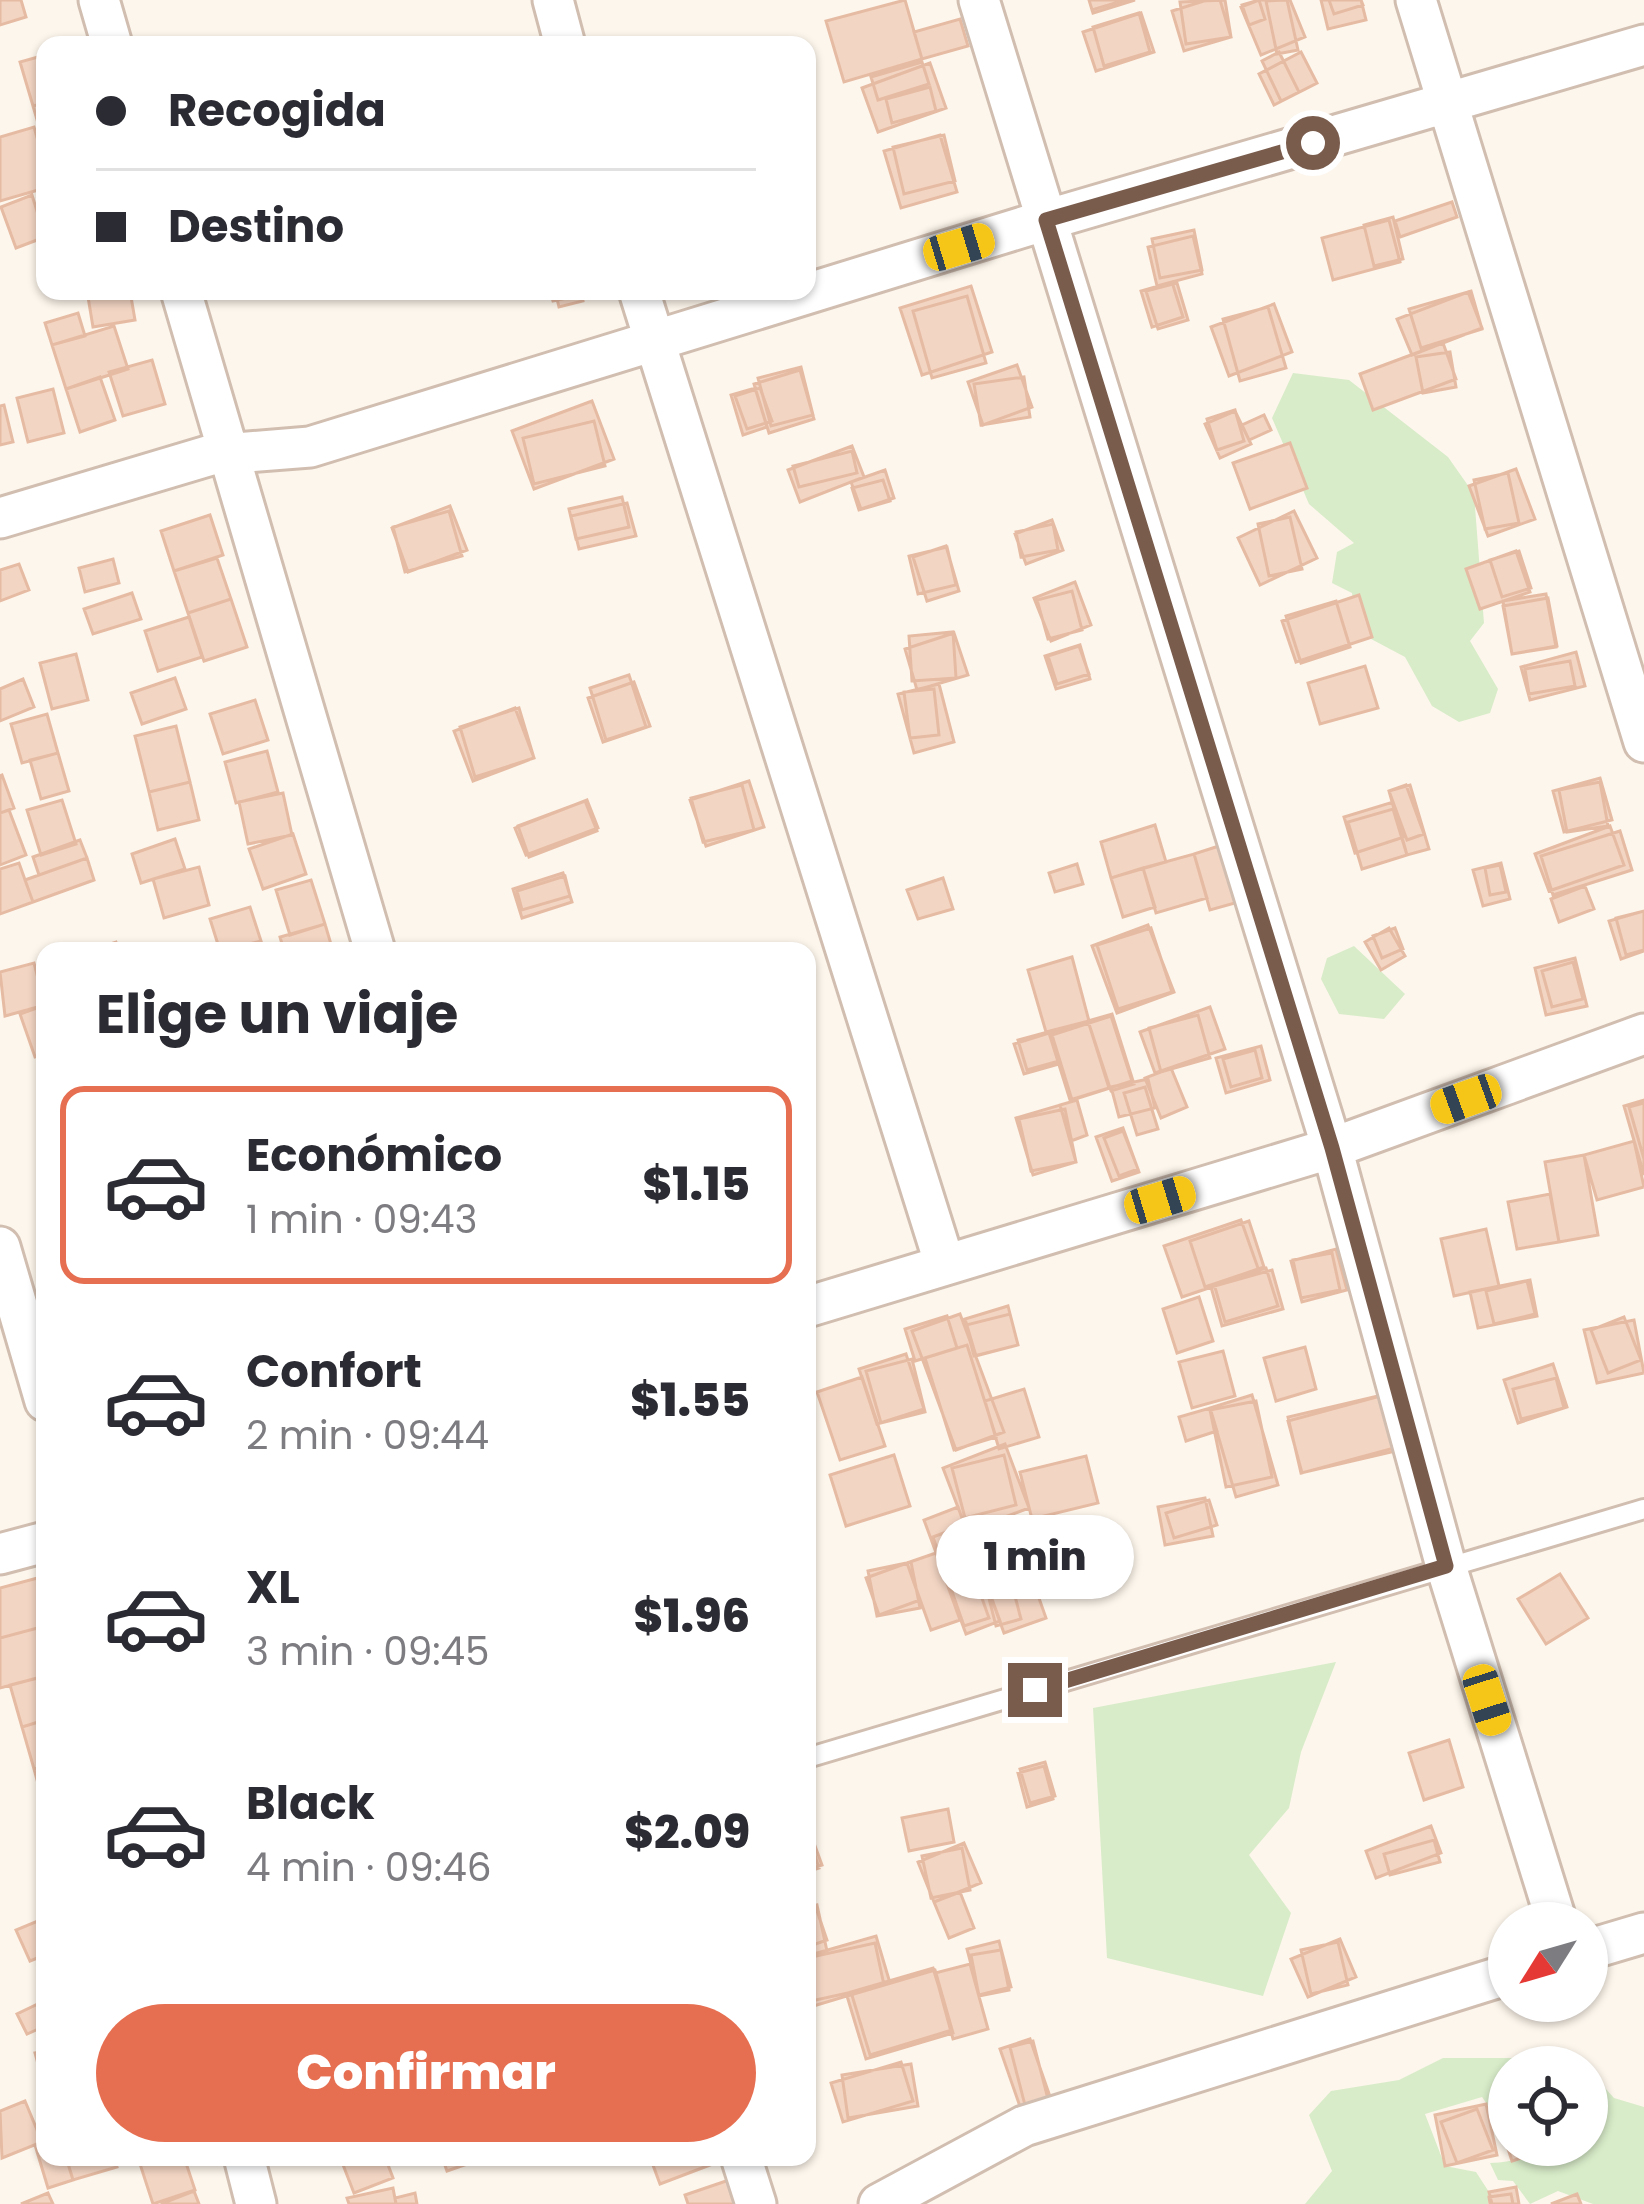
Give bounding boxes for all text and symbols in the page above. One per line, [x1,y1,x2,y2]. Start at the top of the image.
text: Recogida [168,79,386,142]
route start [1286,116,1340,170]
text: Destino [168,195,344,258]
car [919,219,999,275]
text: Elige un viaje [96,976,458,1052]
car [1426,1070,1506,1128]
text: Económico [246,1124,502,1187]
icon: car [102,1131,210,1239]
text: $1.15 [642,1153,750,1216]
car [1120,1172,1200,1228]
text: 1 min · 09:43 [246,1192,478,1247]
text: Confort [246,1340,422,1403]
icon: car [102,1347,210,1455]
text: $1.55 [630,1369,750,1432]
text: 2 min · 09:44 [246,1408,489,1463]
callout: 1 min [936,1516,1134,1600]
text: 1 min [984,1529,1086,1584]
text: XL [246,1556,300,1619]
icon: car [102,1563,210,1671]
text: $1.96 [633,1585,750,1648]
text: 3 min · 09:45 [246,1624,490,1679]
car [1459,1660,1515,1740]
route end [1008,1663,1062,1717]
text: Black [246,1772,375,1835]
icon: car [102,1779,210,1887]
text: $2.09 [624,1801,750,1864]
text: 4 min · 09:46 [246,1840,491,1895]
north arrow [1488,1902,1608,2022]
map controls [1488,1902,1608,2166]
button: Confirmar [96,2004,756,2142]
button: locate [1488,2046,1608,2166]

